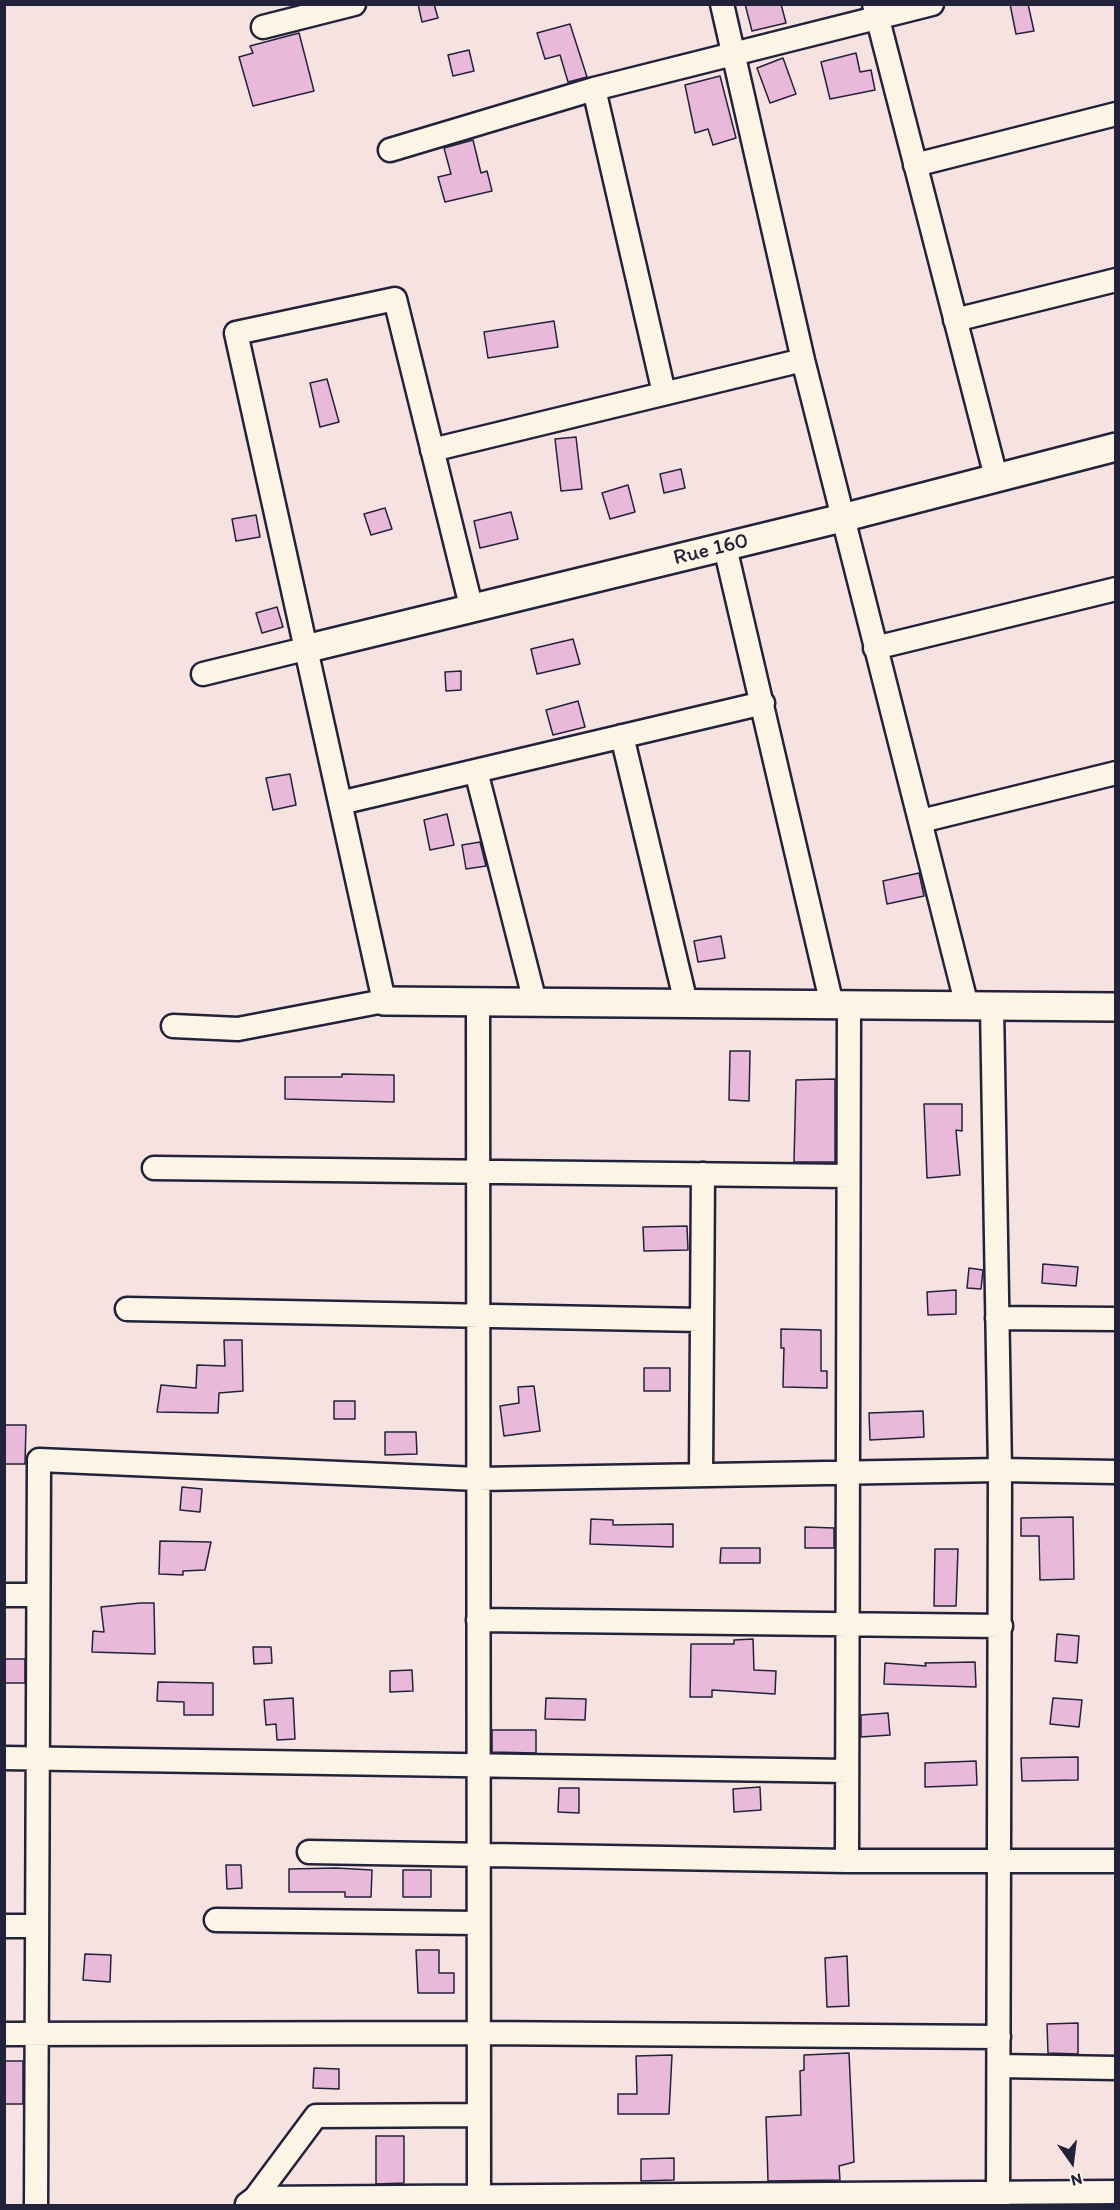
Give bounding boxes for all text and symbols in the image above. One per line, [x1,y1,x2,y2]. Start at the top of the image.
street label: Rue 160 [671,528,751,572]
north arrow [1042,2132,1102,2192]
text: N [1069,2169,1084,2190]

